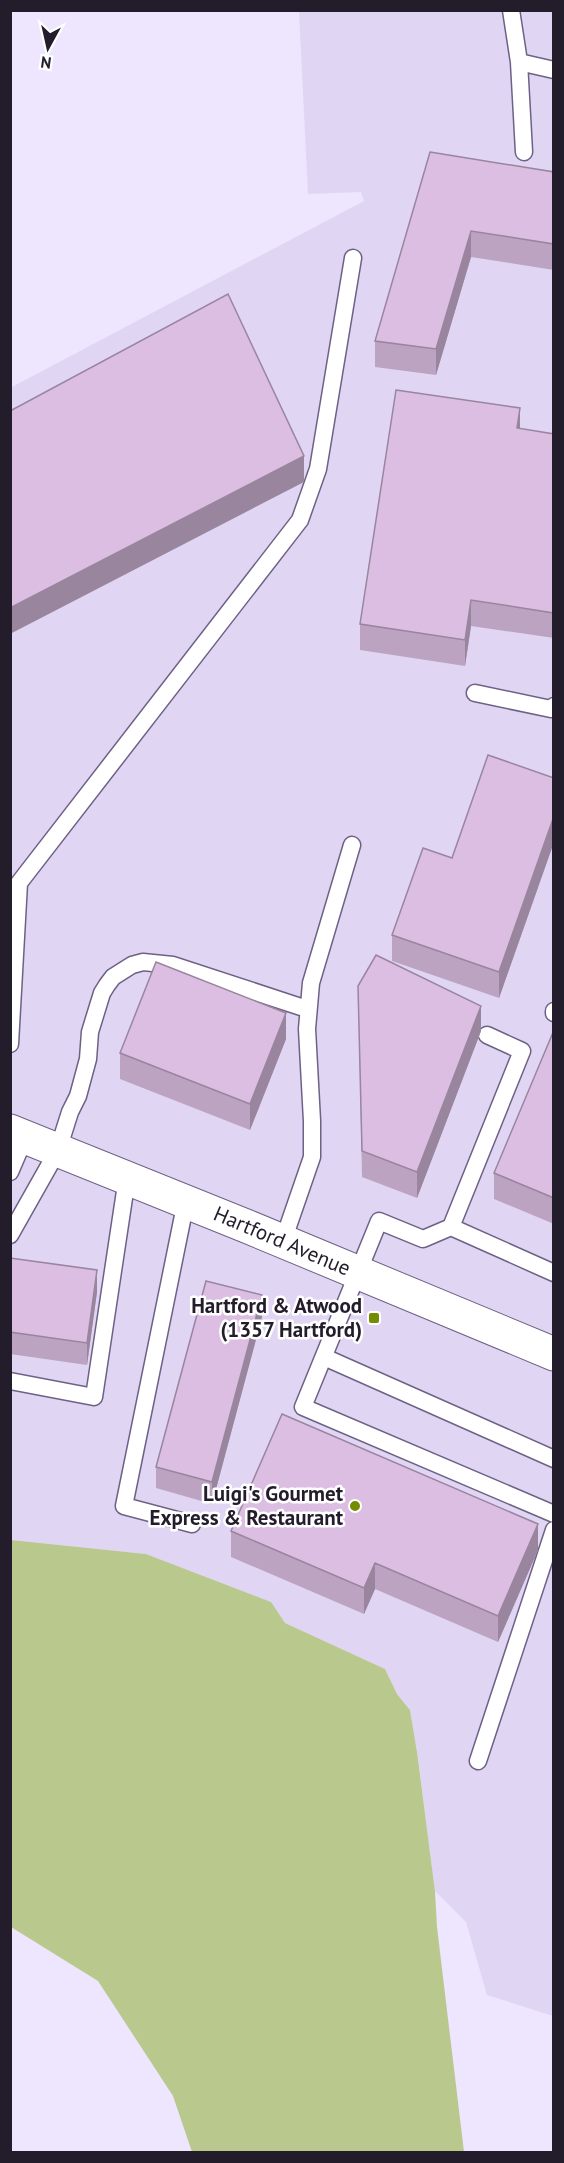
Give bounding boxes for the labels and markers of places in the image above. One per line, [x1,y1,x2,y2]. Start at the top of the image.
place label: Hartford & Atwood (1357 Hartford) [191,1292,362,1343]
marker: Hartford & Atwood (1357 Hartford) [367,1311,381,1325]
place label: Luigi's Gourmet Express & Restaurant [149,1480,344,1531]
marker: Luigi's Gourmet Express & Restaurant [348,1499,362,1513]

